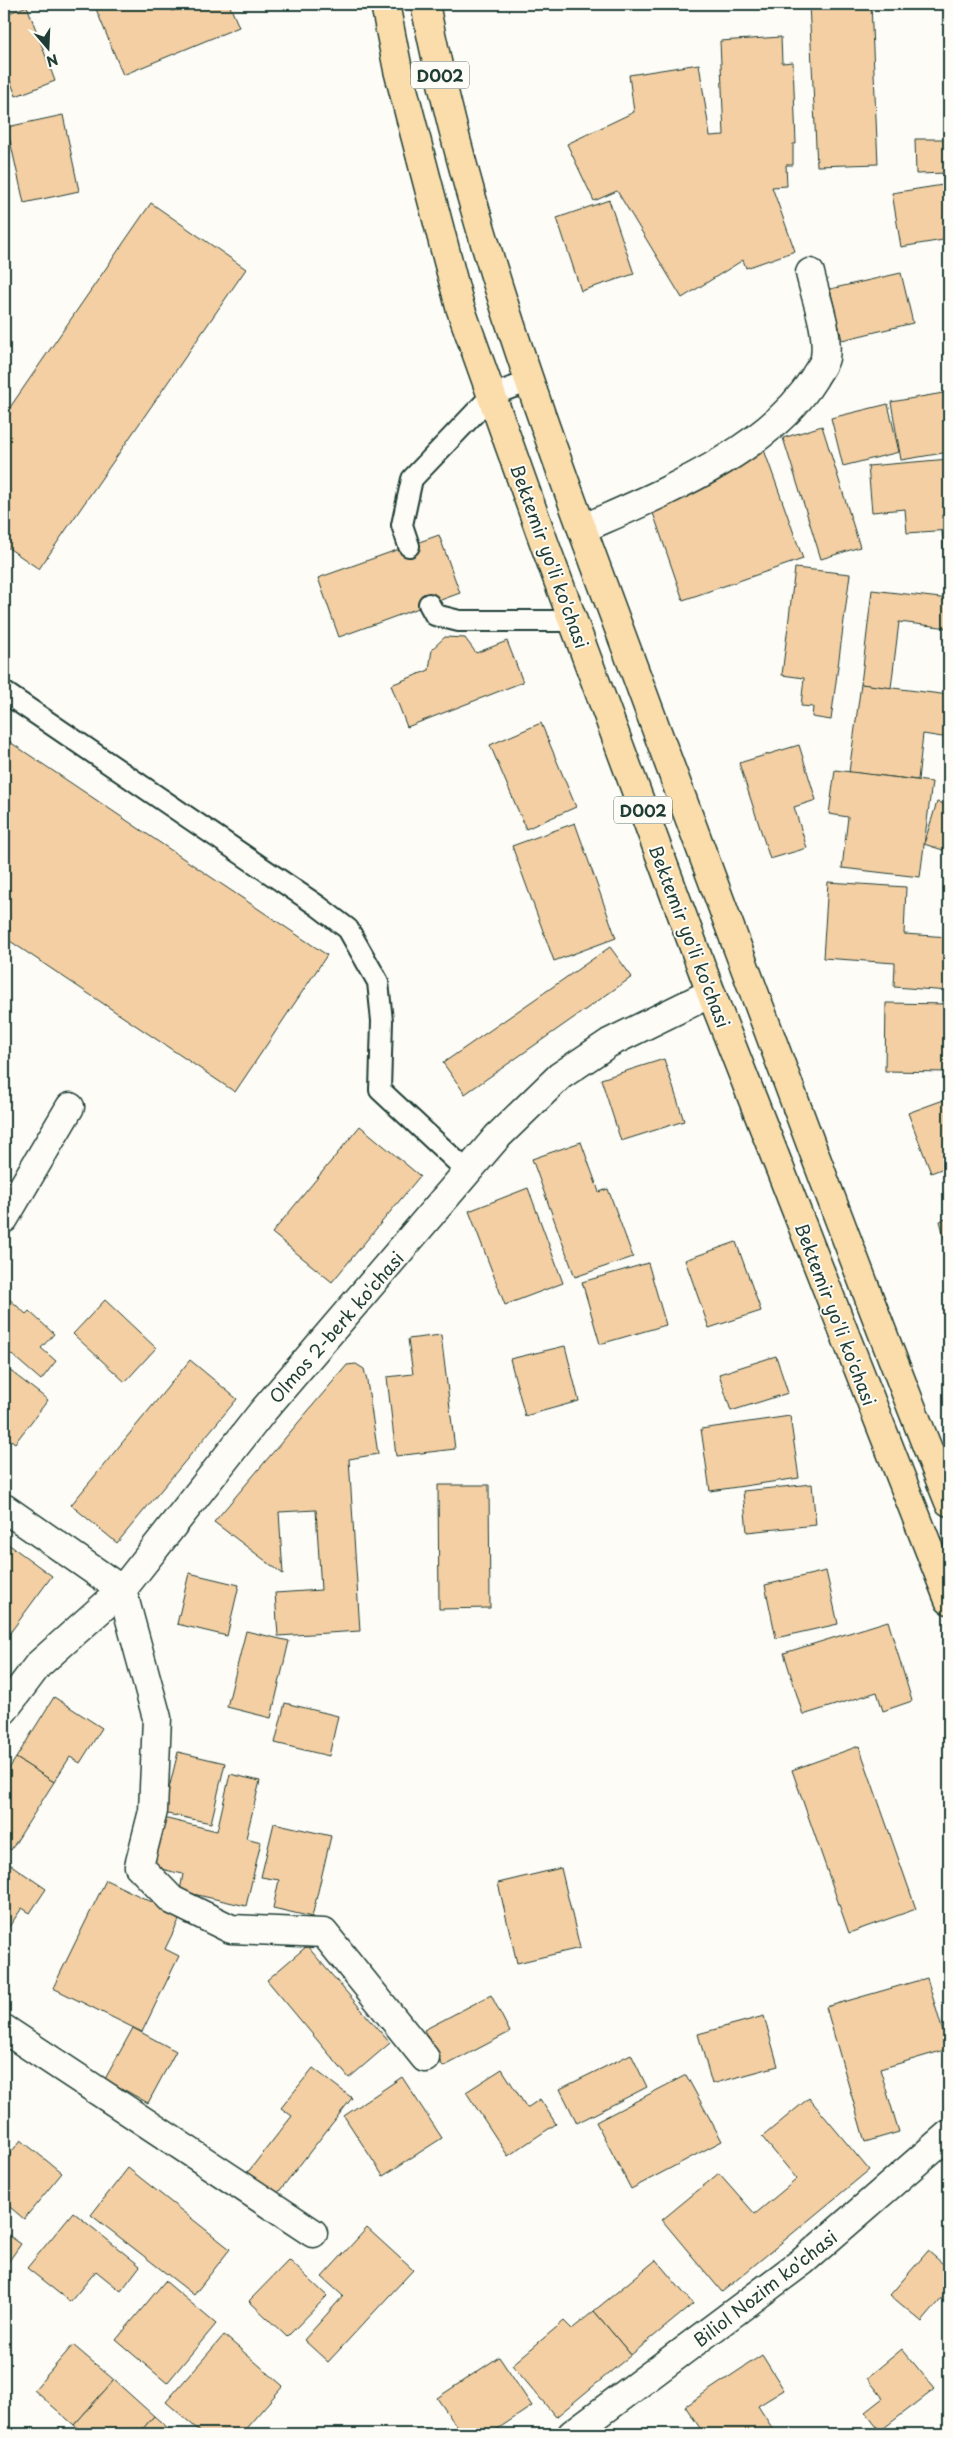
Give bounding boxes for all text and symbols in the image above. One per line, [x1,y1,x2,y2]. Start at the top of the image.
north arrow [22,22,72,72]
text: N [44,49,61,72]
road number: D002 [411,62,469,88]
street label: Bektemir yo'li ko'chasi [504,460,596,652]
road number: D002 [614,796,672,824]
street label: Bektemir yo'li ko'chasi [643,841,737,1031]
street label: Bektemir yo'li ko'chasi [789,1219,883,1409]
street label: Olmos 2-berk ko'chasi [262,1245,410,1409]
street label: Biliol Nozim ko'chasi [687,2223,843,2353]

